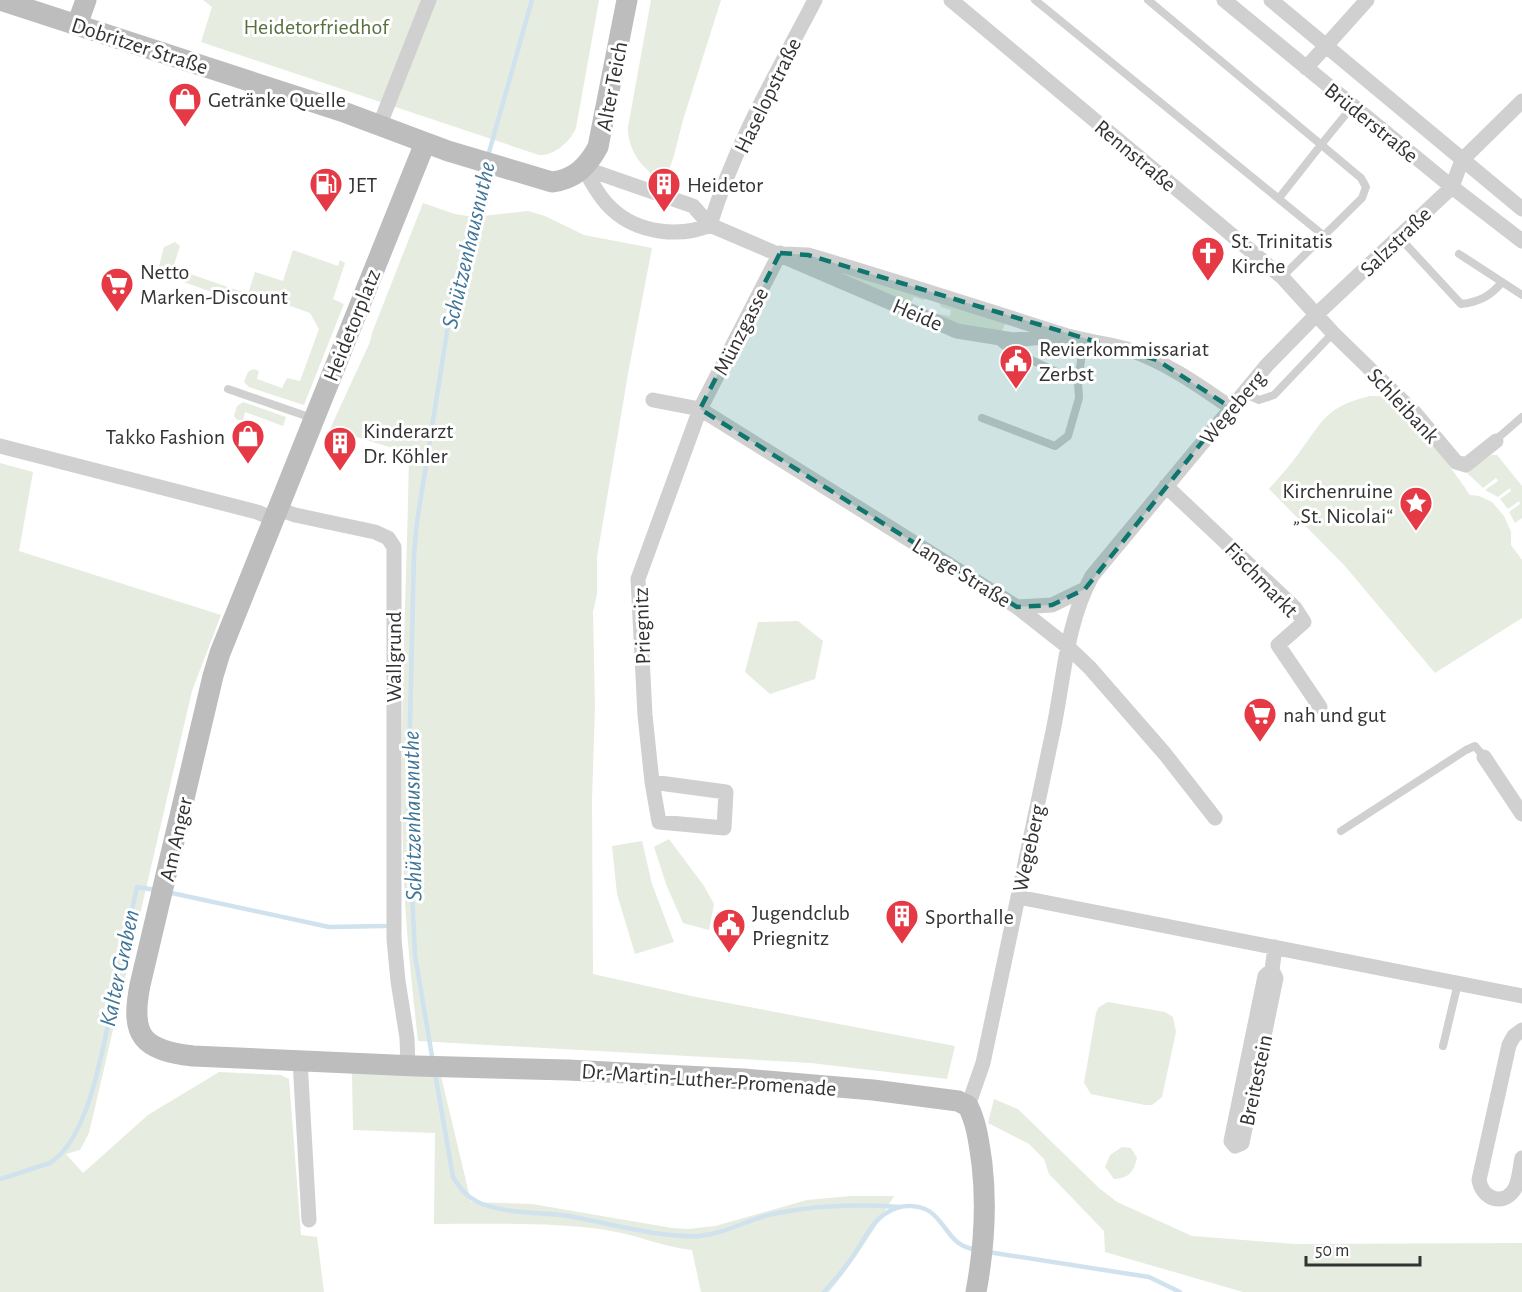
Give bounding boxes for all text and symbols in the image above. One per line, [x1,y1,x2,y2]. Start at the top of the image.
street label: Dobritzer Straße [69,14,211,78]
park label: Heidetorfriedhof [243,16,390,38]
street label: Haselopstraße [731,34,805,156]
street label: Alter Teich [593,40,631,133]
street label: Brüderstraße [1321,79,1422,167]
shop icon: Getränke Quelle [167,81,203,128]
place label: Getränke Quelle [208,89,346,111]
street label: Rennstraße [1091,116,1180,196]
water label: Schützenhausnuthe [438,159,500,331]
fuel station icon: JET [308,166,344,213]
building icon: Heidetor [646,166,682,213]
place label: JET [349,174,377,196]
place label: Heidetor [687,174,763,196]
street label: Salzstraße [1356,203,1435,281]
place label: St. Trinitatis Kirche [1231,230,1333,277]
church icon: St. Trinitatis Kirche [1190,235,1226,282]
place label: Netto Marken-Discount [140,261,288,308]
supermarket icon: Netto Marken-Discount [99,266,135,313]
street label: Heidetorplatz [319,266,384,385]
street label: Münzgasse [709,284,772,379]
street label: Heide [890,295,946,335]
place label: Revierkommissariat Zerbst [1039,338,1209,385]
public building icon: Revierkommissariat Zerbst [998,343,1034,390]
street label: Schleibank [1363,364,1443,447]
street label: Wegeberg [1196,366,1270,449]
shop icon: Takko Fashion [230,418,266,465]
place label: Kinderarzt Dr. Köhler [363,420,453,467]
building icon: Kinderarzt Dr. Köhler [322,425,358,472]
place label: Takko Fashion [105,426,225,448]
place label: Kirchenruine „St. Nicolai“ [1282,480,1393,527]
place icon: Kirchenruine „St. Nicolai“ [1398,485,1434,532]
street label: Lange Straße [908,534,1015,612]
street label: Fischmarkt [1221,538,1302,621]
street label: Priegnitz [630,587,654,665]
street label: Wallgrund [383,611,405,703]
supermarket icon: nah und gut [1242,696,1278,743]
place label: nah und gut [1283,704,1386,726]
water label: Schützenhausnuthe [400,731,426,901]
street label: Am Anger [156,795,196,883]
street label: Wegeberg [1009,802,1049,894]
building icon: Sporthalle [884,898,920,945]
place label: Jugendclub Priegnitz [752,902,850,949]
place label: Sporthalle [925,906,1014,928]
public building icon: Jugendclub Priegnitz [711,907,747,954]
water label: Kalter Graben [96,908,144,1029]
street label: Breitestein [1236,1033,1276,1128]
street label: Dr.-Martin-Luther-Promenade [581,1060,837,1100]
scale bar [1306,1229,1420,1267]
text: 50 m [1315,1242,1349,1260]

